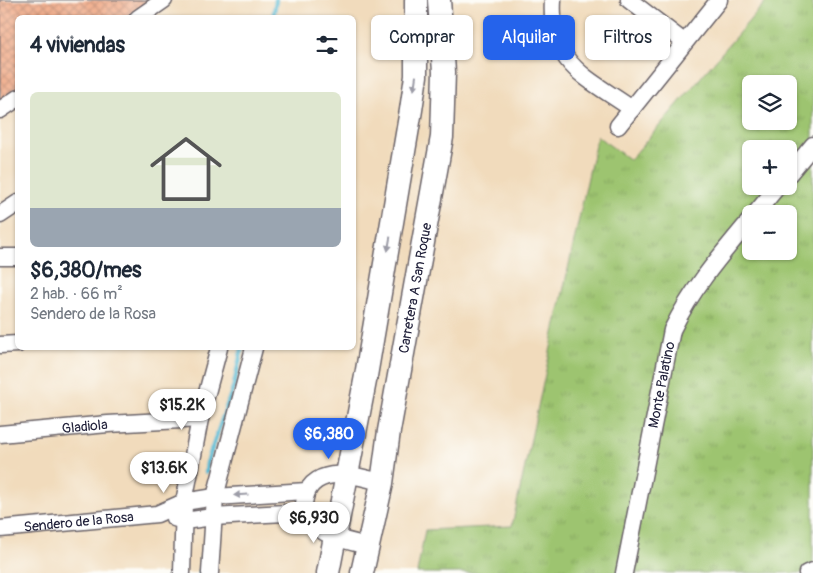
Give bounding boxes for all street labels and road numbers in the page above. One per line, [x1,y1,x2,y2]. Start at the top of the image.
street label: Carretera A San Roque [395,221,435,355]
street label: Monte Palatino [644,339,678,429]
street label: Gladiola [61,416,108,437]
street label: Sendero de la Rosa [23,508,134,535]

